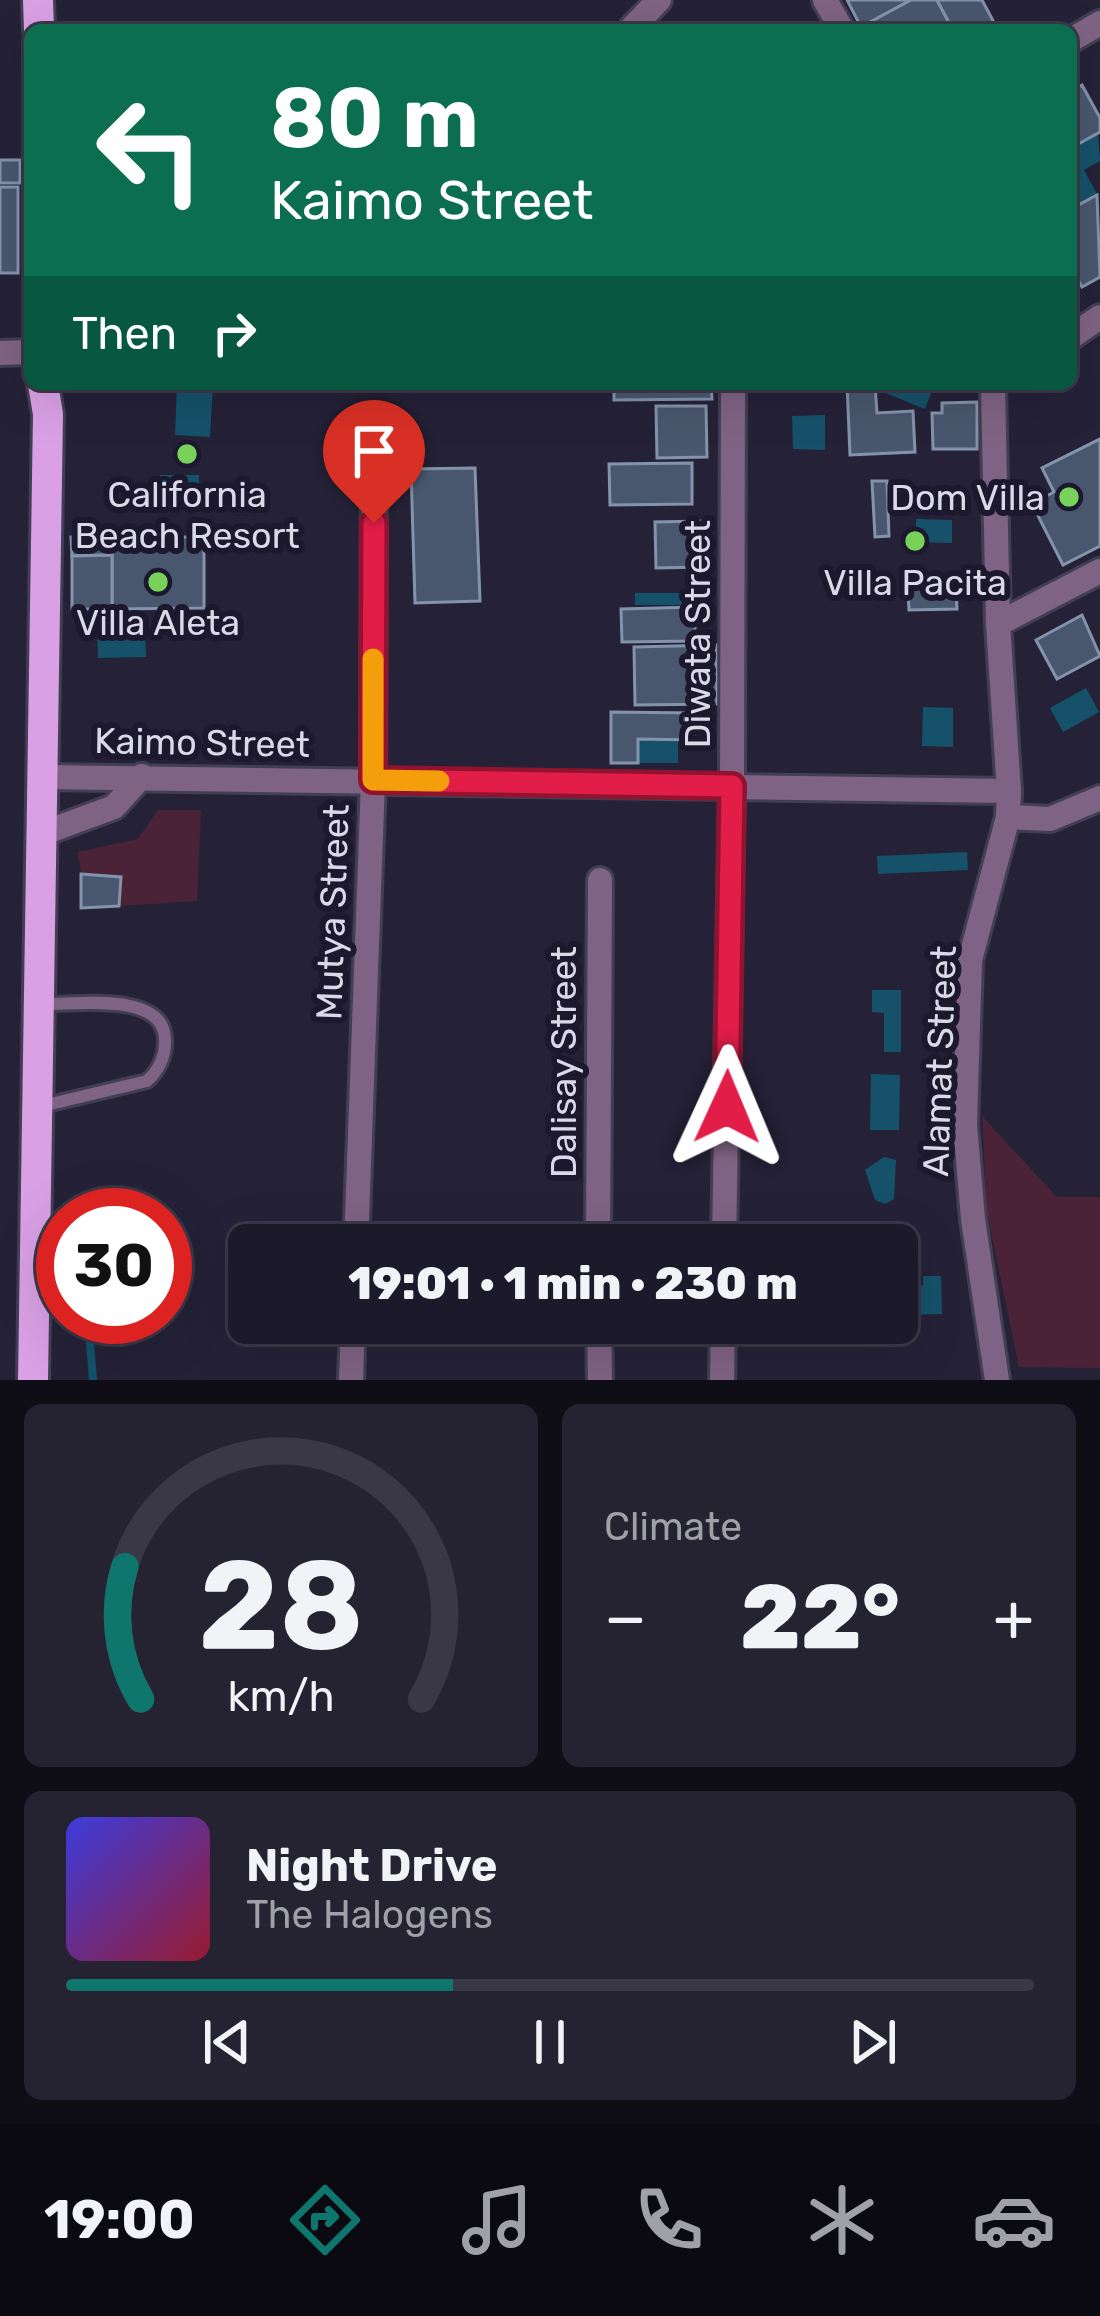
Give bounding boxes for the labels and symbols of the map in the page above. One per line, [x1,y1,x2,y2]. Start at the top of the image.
pin [323,400,425,523]
marker: California Beach Resort [174,441,200,467]
place label: California Beach Resort [75,473,300,557]
place label: Dom Villa [890,476,1045,519]
marker: Dom Villa [1056,484,1082,510]
street label: Diwata Street [676,520,719,748]
marker: Villa Pacita [902,528,928,554]
place label: Villa Pacita [823,561,1007,604]
marker: Villa Aleta [145,569,171,595]
place label: Villa Aleta [76,601,240,644]
street label: Kaimo Street [94,719,310,766]
street label: Mutya Street [307,803,358,1021]
street label: Alamat Street [914,945,965,1177]
street label: Dalisay Street [542,946,585,1178]
position arrow [664,1044,790,1170]
speed limit sign: 30 [36,1188,192,1344]

